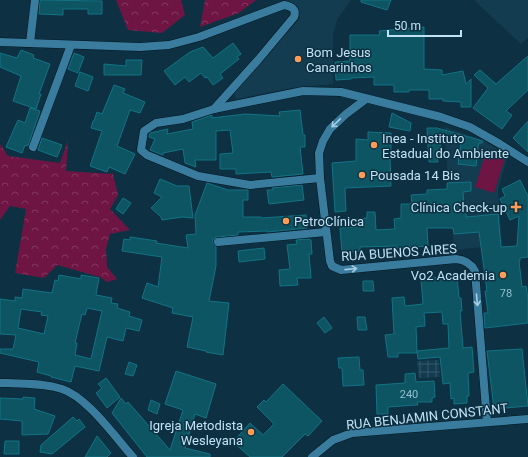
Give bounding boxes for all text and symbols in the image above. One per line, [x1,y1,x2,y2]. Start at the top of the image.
scale bar [388,12,461,38]
text: 50 m [394,19,421,33]
place label: Bom Jesus Canarinhos [306,45,372,75]
marker: Bom Jesus Canarinhos [293,54,303,64]
one-way arrow [331,118,341,128]
place label: Inea - Instituto Estadual do Ambiente [382,131,509,161]
marker: Inea - Instituto Estadual do Ambiente [369,140,379,150]
place label: Pousada 14 Bis [370,168,460,183]
marker: Pousada 14 Bis [357,170,367,180]
place label: Clínica Check-up [411,200,507,215]
marker: Clínica Check-up [510,201,522,213]
place label: PetroClínica [294,214,364,229]
marker: PetroClínica [281,216,291,226]
street label: RUA BUENOS AIRES [341,241,458,264]
one-way arrow [344,265,357,273]
place label: Vo2 Academia [411,268,495,283]
marker: Vo2 Academia [498,270,508,280]
house number: 78 [500,287,512,300]
one-way arrow [474,293,481,306]
house number: 240 [400,388,418,401]
street label: RUA BENJAMIN CONSTANT [345,401,509,432]
place label: Igreja Metodista Wesleyana [149,418,243,448]
marker: Igreja Metodista Wesleyana [246,427,256,437]

